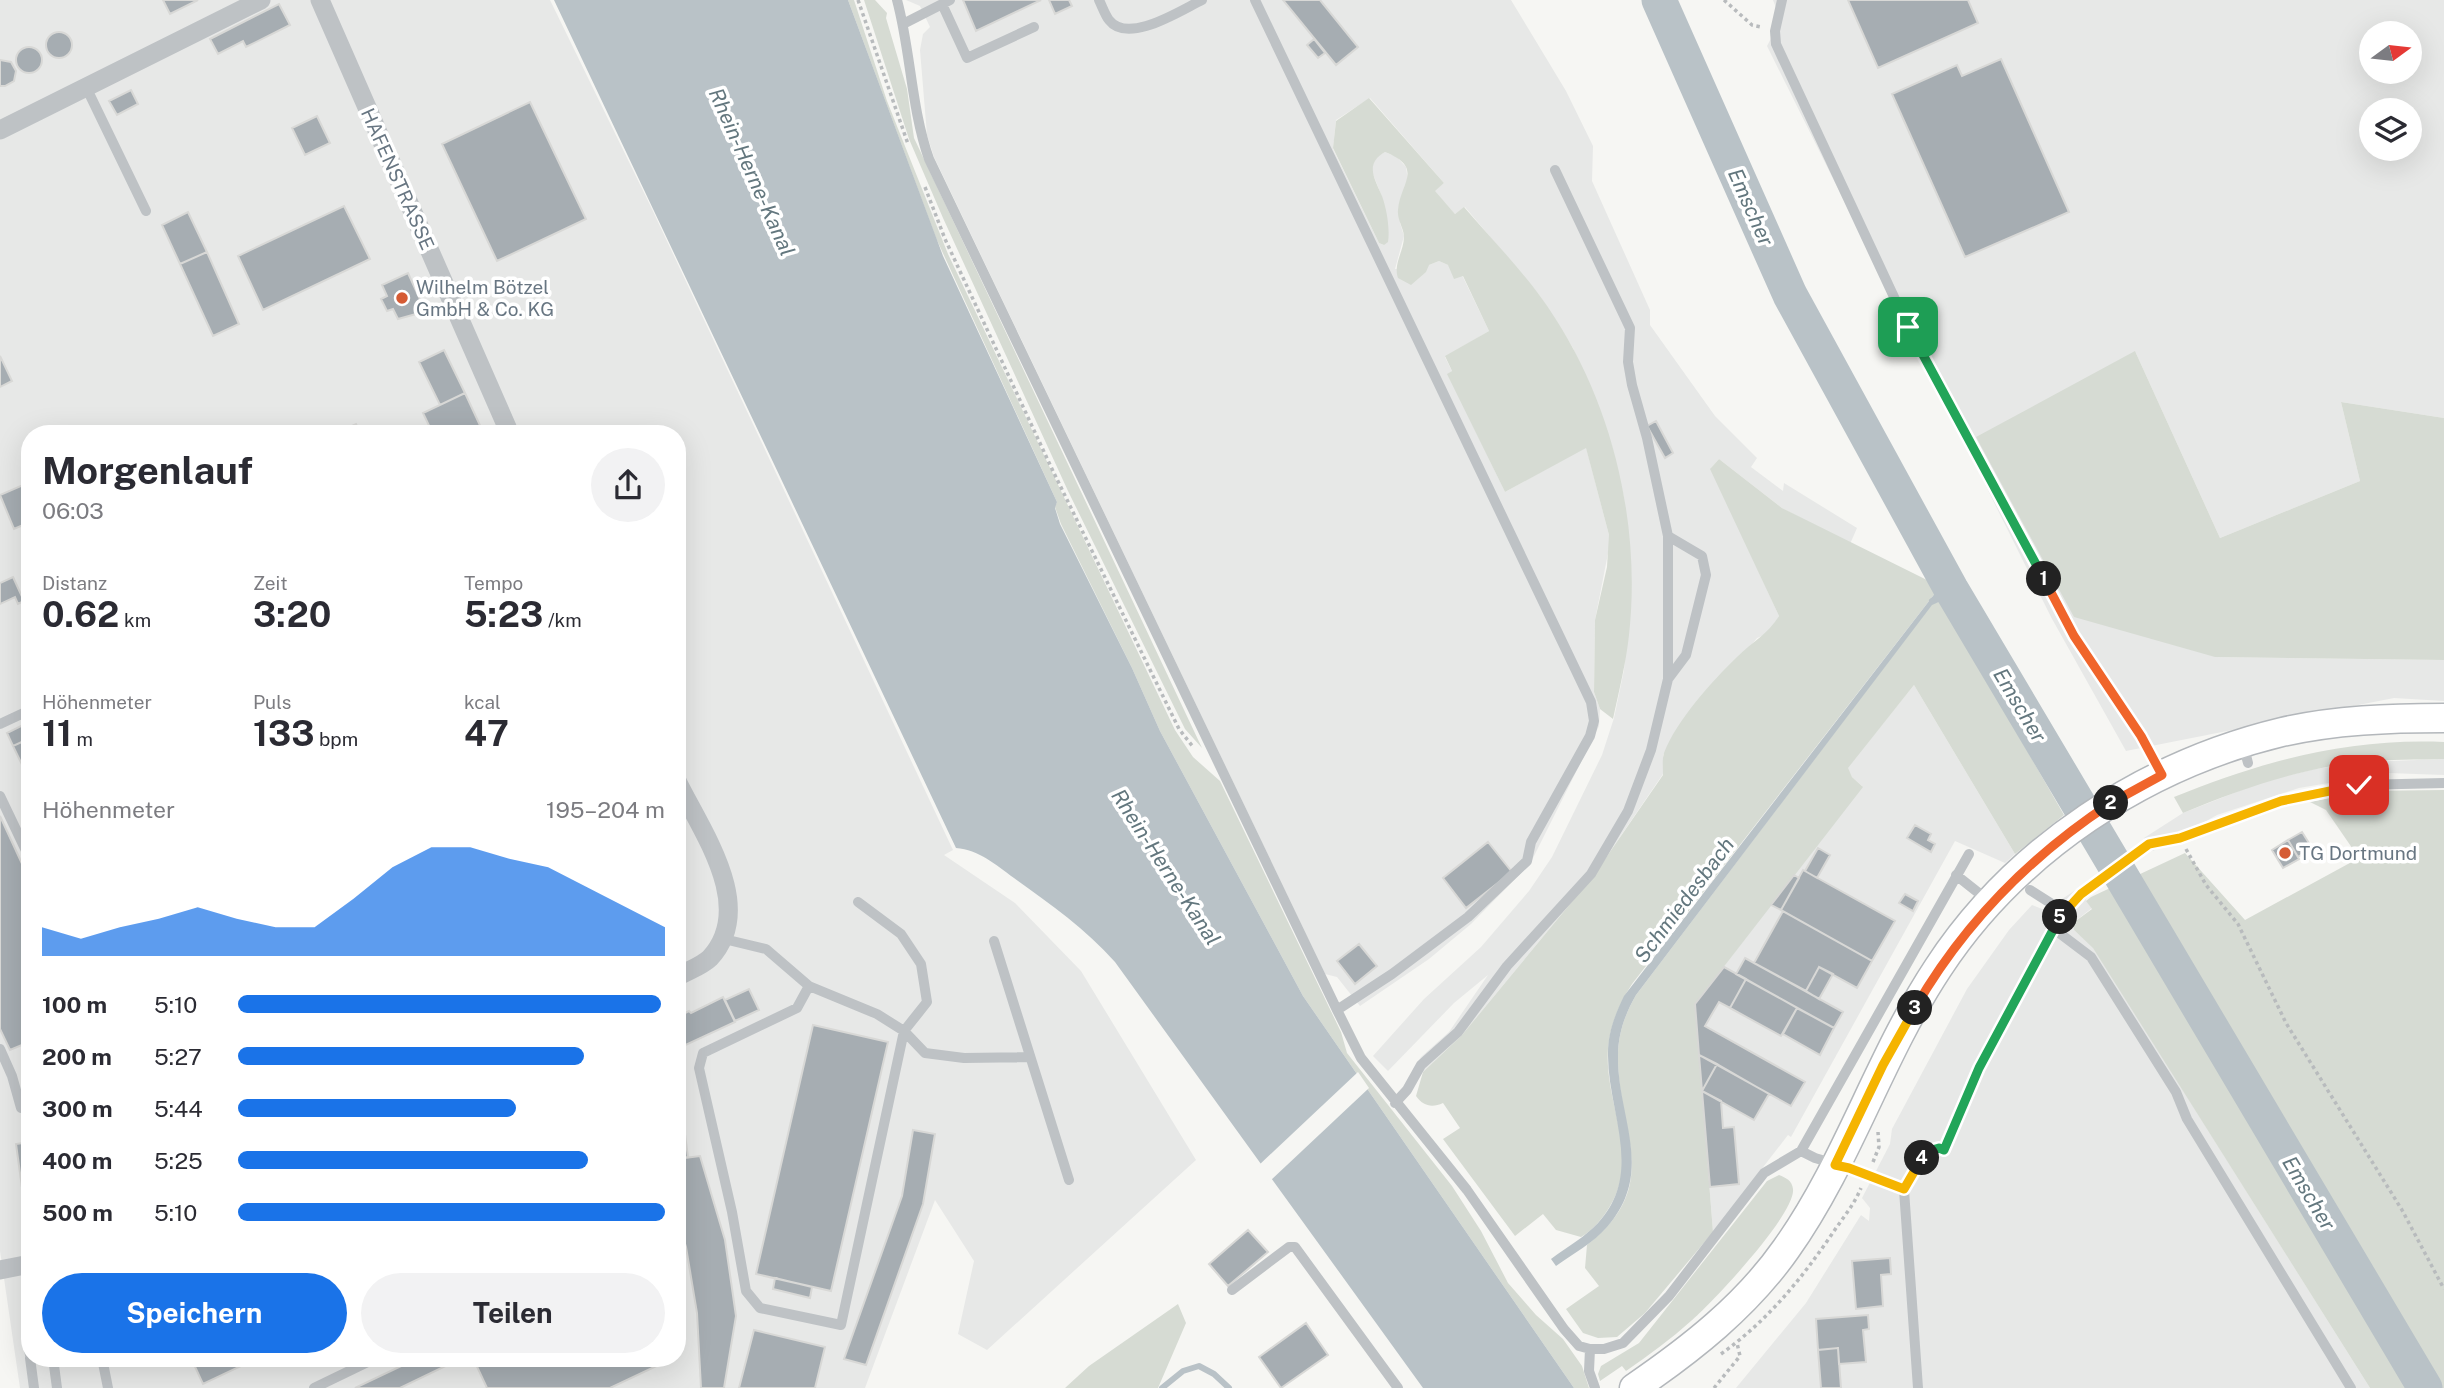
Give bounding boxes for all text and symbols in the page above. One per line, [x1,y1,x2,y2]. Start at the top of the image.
north arrow [2359,21,2422,84]
map controls [2359,21,2422,161]
water label: Rhein-Herne-Kanal [704,84,800,260]
button: layers [2359,98,2422,161]
street label: HAFENSTRASSE [357,105,439,253]
water label: Emscher [1723,164,1780,250]
place label: Wilhelm Bötzel GmbH & Co. KG [416,276,554,320]
marker: Wilhelm Bötzel GmbH & Co. KG [394,290,410,306]
pin [1878,297,1938,357]
icon: arrive [1889,308,1927,346]
text: Morgenlauf [42,448,253,493]
button: share [591,448,665,522]
text: 06:03 [42,497,104,524]
pin: 1 [2026,562,2062,596]
text: 1 [2039,567,2048,589]
text: Distanz [42,572,107,594]
text: Zeit [253,572,288,594]
text: Tempo [464,572,523,594]
text: 0.62 [42,594,119,635]
text: 3:20 [253,594,331,635]
text: 5:23 [464,594,543,635]
text: km [119,609,151,631]
text: /km [543,609,582,631]
water label: Emscher [1988,663,2052,747]
text: Höhenmeter [42,691,152,713]
text: Puls [253,691,291,713]
text: kcal [464,691,501,713]
text: 11 [42,713,72,754]
text: 133 [253,713,314,754]
text: 47 [464,713,509,754]
text: m [72,728,93,750]
text: bpm [314,728,358,750]
pin [2329,755,2389,815]
icon: check [2340,766,2378,804]
water label: Rhein-Herne-Kanal [1106,784,1226,950]
pin: 2 [2094,786,2128,820]
text: 2 [2104,791,2117,813]
text: Höhenmeter [42,796,175,823]
text: 195–204 m [546,796,665,823]
water label: Schmiedesbach [1629,833,1739,967]
place label: TG Dortmund [2299,842,2417,864]
marker: TG Dortmund [2277,845,2293,861]
pin: 5 [2042,900,2078,934]
text: 5 [2053,905,2066,927]
pin: 3 [1898,990,1932,1026]
text: 100 m [42,991,107,1018]
text: 5:10 [154,991,197,1018]
text: 3 [1908,996,1921,1018]
text: 200 m [42,1043,112,1070]
text: 5:27 [154,1043,202,1070]
text: 300 m [42,1095,113,1122]
text: 5:44 [154,1095,203,1122]
pin: 4 [1904,1140,1940,1176]
text: 4 [1915,1146,1928,1168]
text: 400 m [42,1147,112,1174]
text: 5:25 [154,1147,203,1174]
water label: Emscher [2277,1151,2341,1235]
text: 500 m [42,1199,113,1226]
text: 5:10 [154,1199,197,1226]
button: Speichern [42,1273,347,1353]
button: Teilen [361,1273,665,1353]

